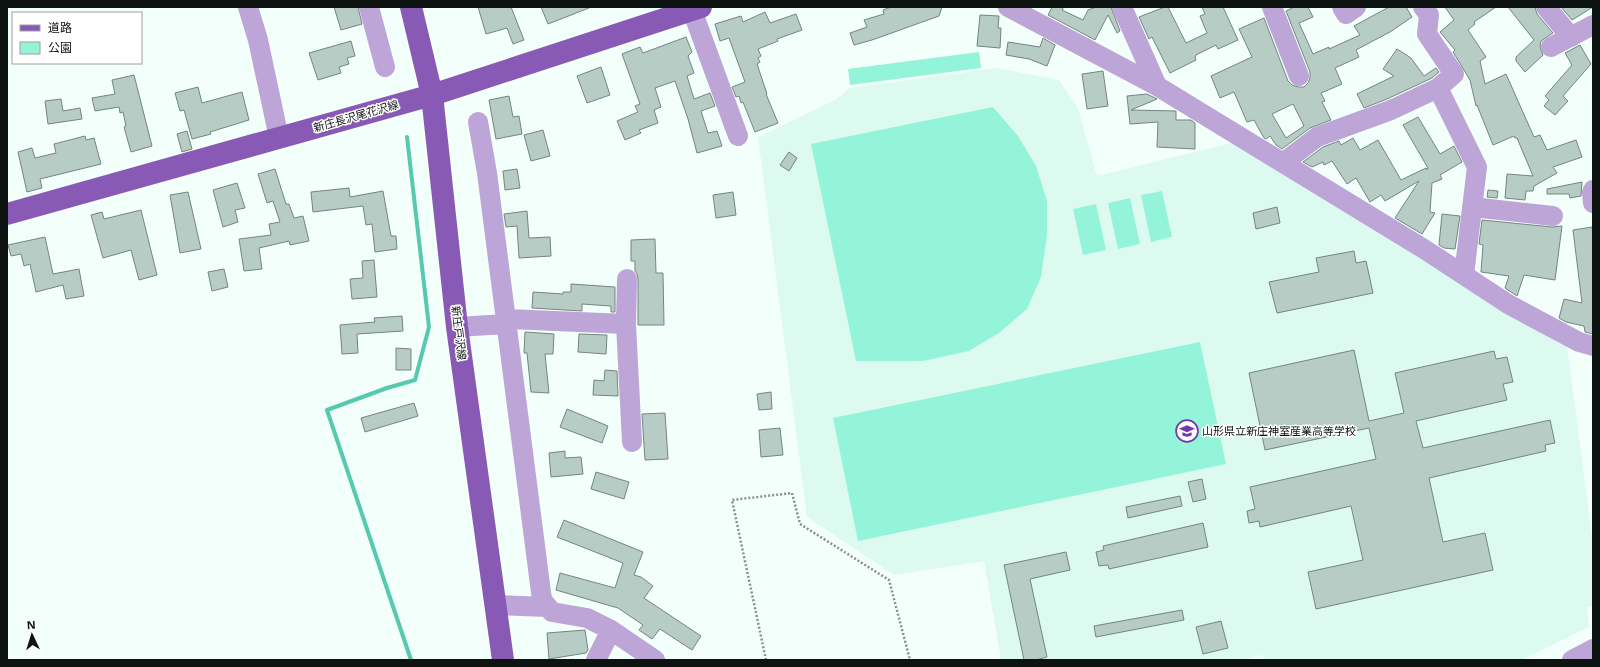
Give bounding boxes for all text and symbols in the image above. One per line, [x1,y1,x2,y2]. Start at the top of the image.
legend [12,12,142,64]
text: 道路 [48,19,72,36]
text: 公園 [48,39,72,56]
street label: 新庄長沢尾花沢線 [311,96,400,135]
street label: 新庄戸沢線 [449,305,470,361]
school or university icon: 山形県立新庄神室産業高等学校 [1174,418,1200,444]
place label: 山形県立新庄神室産業高等学校 [1202,423,1356,438]
north arrow [12,615,52,655]
text: N [26,617,36,632]

